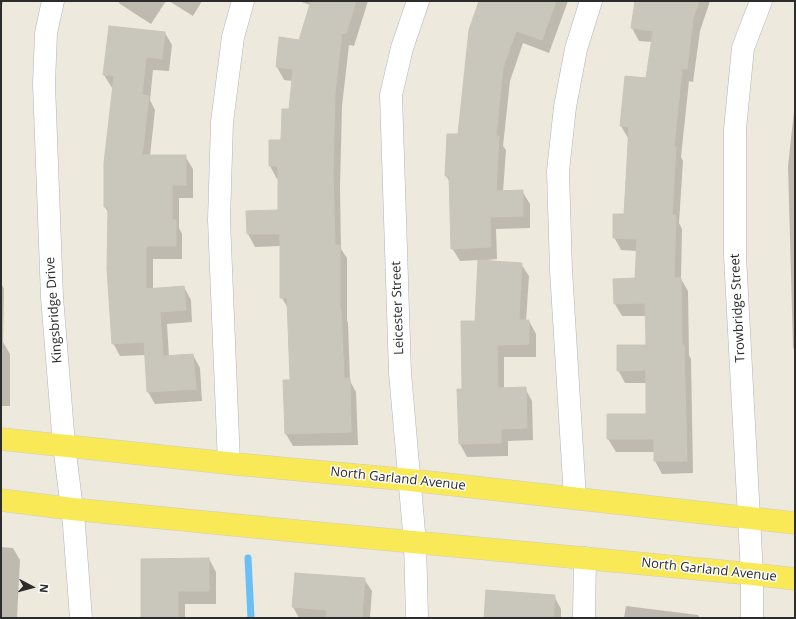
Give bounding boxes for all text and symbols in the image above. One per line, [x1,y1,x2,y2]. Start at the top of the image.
street label: Trowbridge Street [727,253,749,363]
street label: Kingsbridge Drive [43,256,65,364]
street label: Leicester Street [389,261,407,355]
street label: North Garland Avenue [330,464,466,494]
street label: North Garland Avenue [641,555,777,585]
north arrow [12,567,52,607]
text: N [37,583,52,594]

